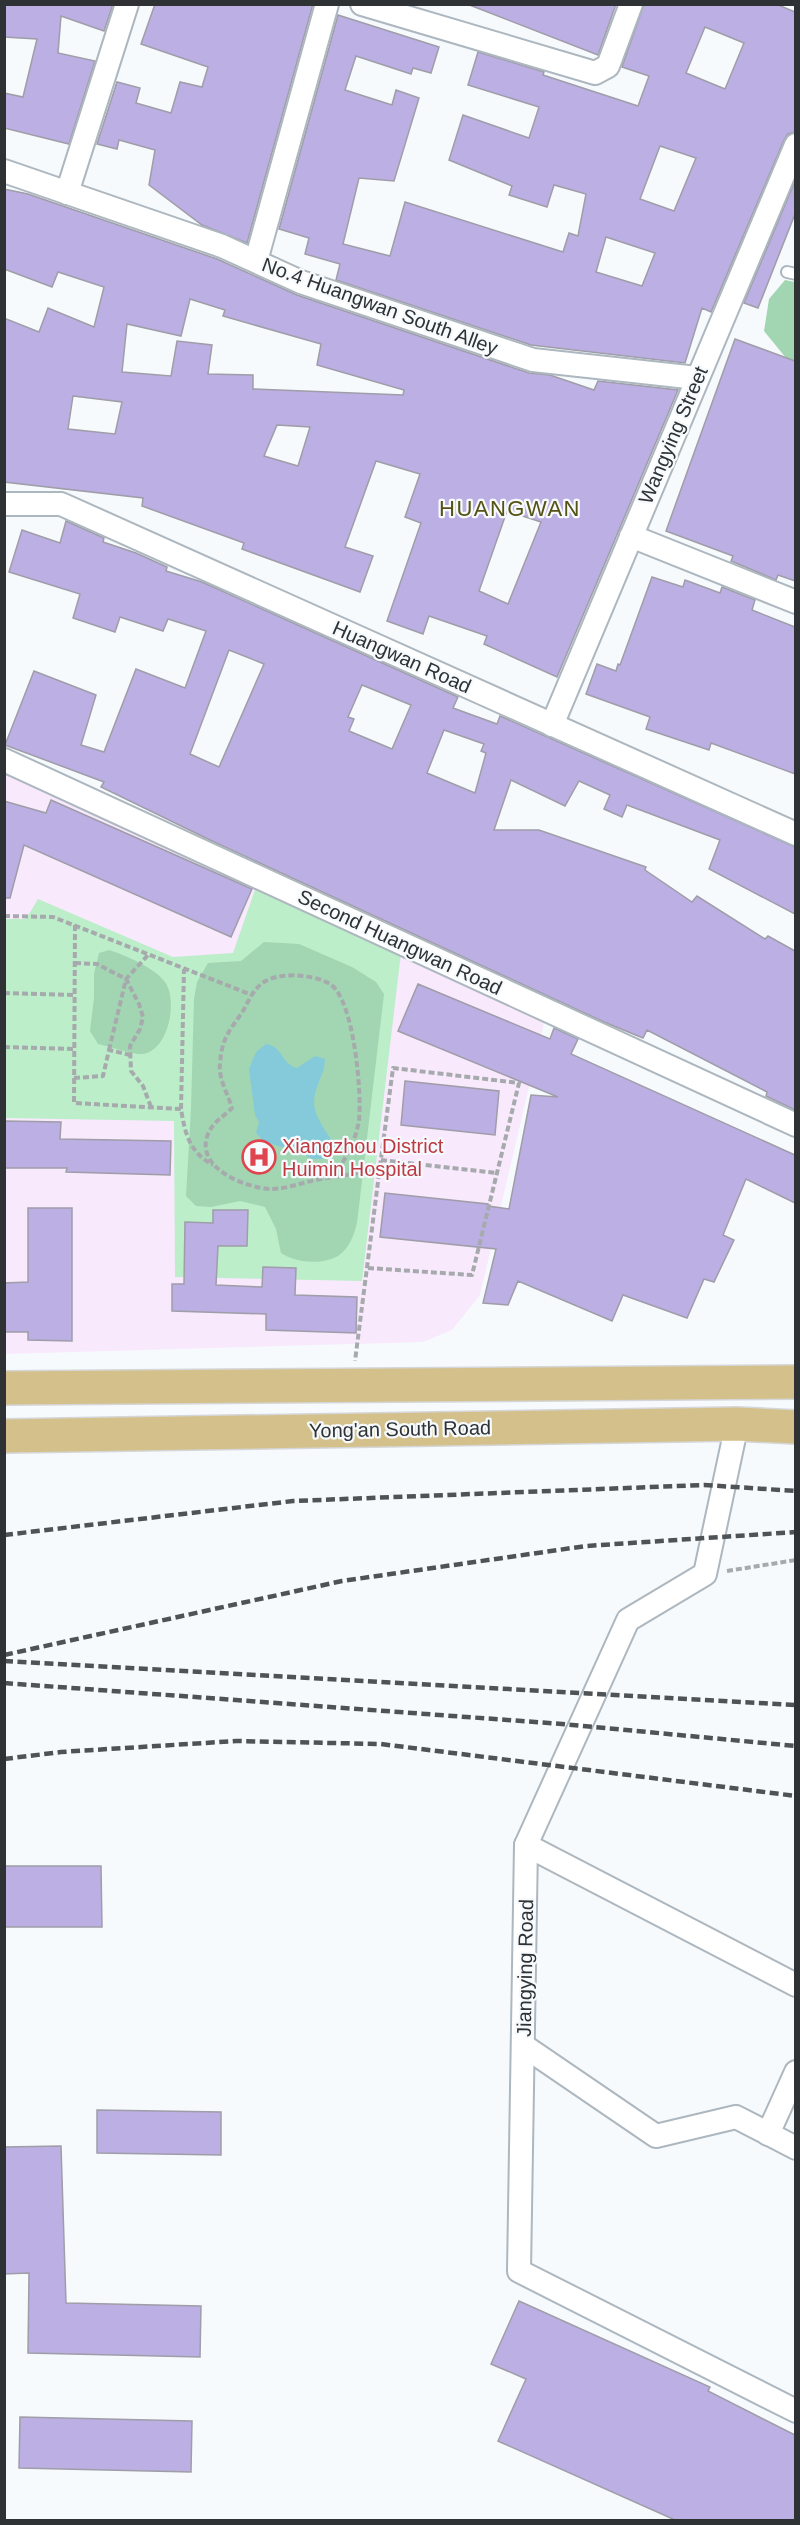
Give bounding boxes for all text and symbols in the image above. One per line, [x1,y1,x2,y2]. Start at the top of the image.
street label: No.4 Huangwan South Alley [259,253,501,359]
street label: Wangying Street [634,363,712,507]
district label: HUANGWAN [439,496,581,521]
street label: Huangwan Road [329,617,475,697]
street label: Second Huangwan Road [295,885,505,999]
place label: Xiangzhou District Huimin Hospital [282,1135,444,1180]
hospital icon: Xiangzhou District Huimin Hospital [241,1139,277,1175]
street label: Yong'an South Road [309,1416,491,1442]
street label: Jiangying Road [513,1899,537,2037]

